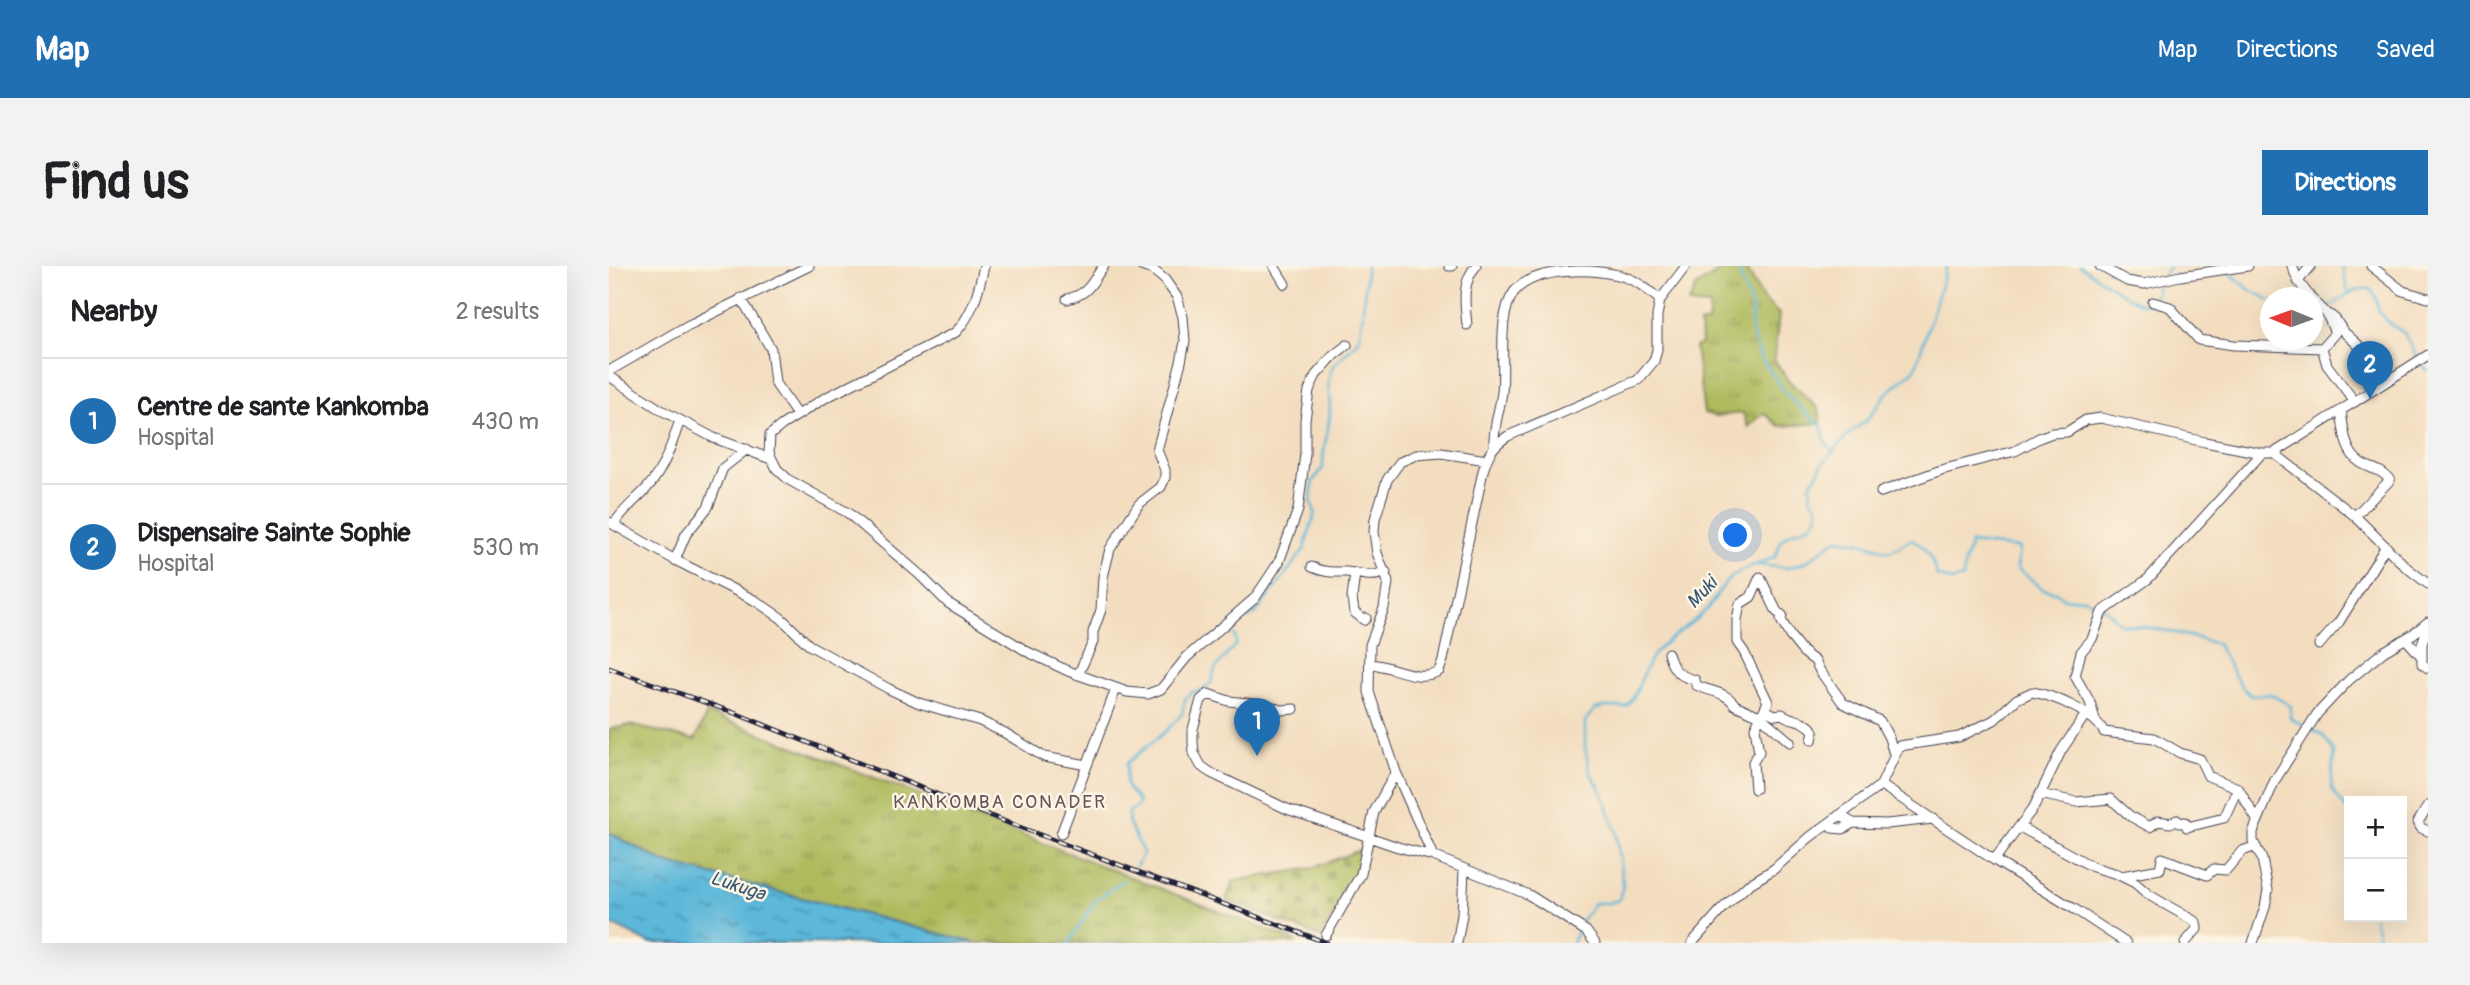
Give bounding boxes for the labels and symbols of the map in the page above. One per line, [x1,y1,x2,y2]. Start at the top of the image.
north arrow [2260,287,2323,350]
pin: 2 [2347,341,2393,399]
your location [1718,518,1752,552]
water label: Muki [1681,570,1724,613]
pin: 1 [1234,698,1280,756]
district label: KANKOMBA CONADER [893,790,1107,814]
water label: Lukuga [707,866,769,906]

